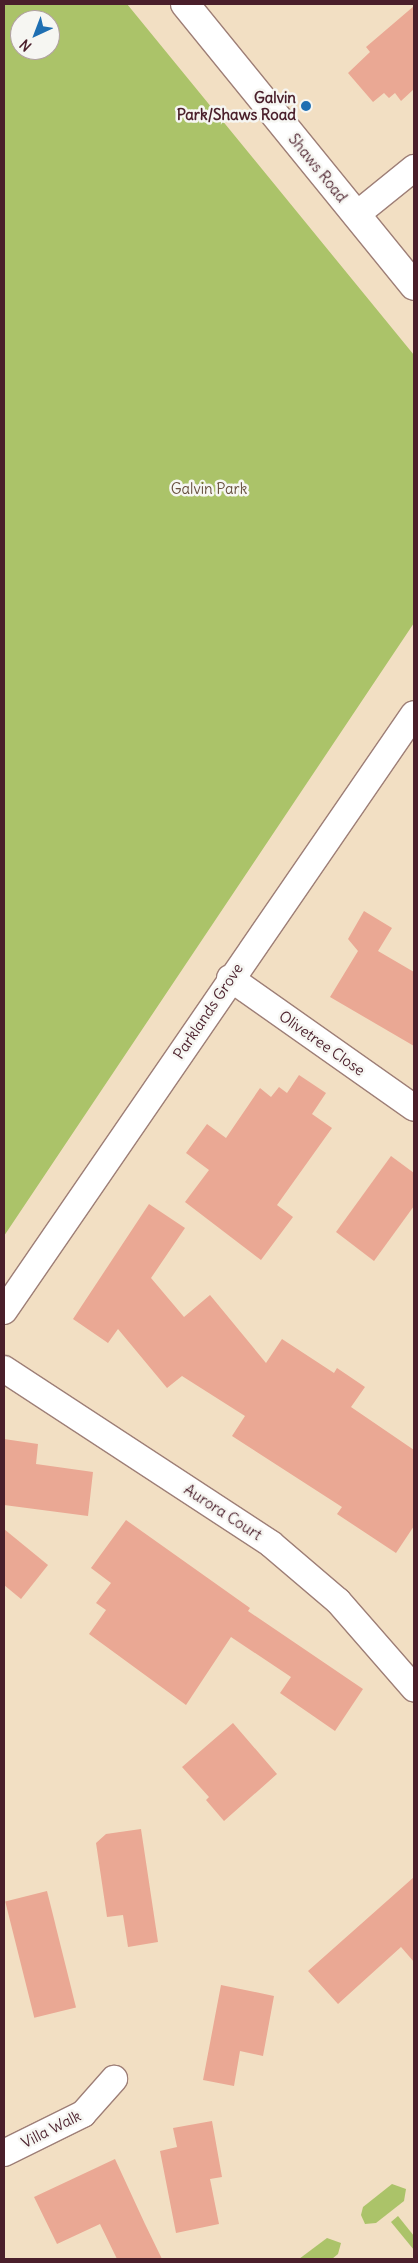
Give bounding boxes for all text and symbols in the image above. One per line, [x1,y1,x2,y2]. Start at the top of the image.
north arrow [10,10,60,60]
text: N [16,35,35,55]
place label: Galvin Park/Shaws Road [177,88,296,123]
marker: Galvin Park/Shaws Road [300,100,312,112]
street label: Shaws Road [285,130,351,206]
park label: Galvin Park [171,480,247,498]
street label: Parklands Grove [169,960,247,1062]
street label: Olivetree Close [276,1007,368,1079]
street label: Aurora Court [181,1480,265,1544]
street label: Villa Walk [18,2106,84,2152]

